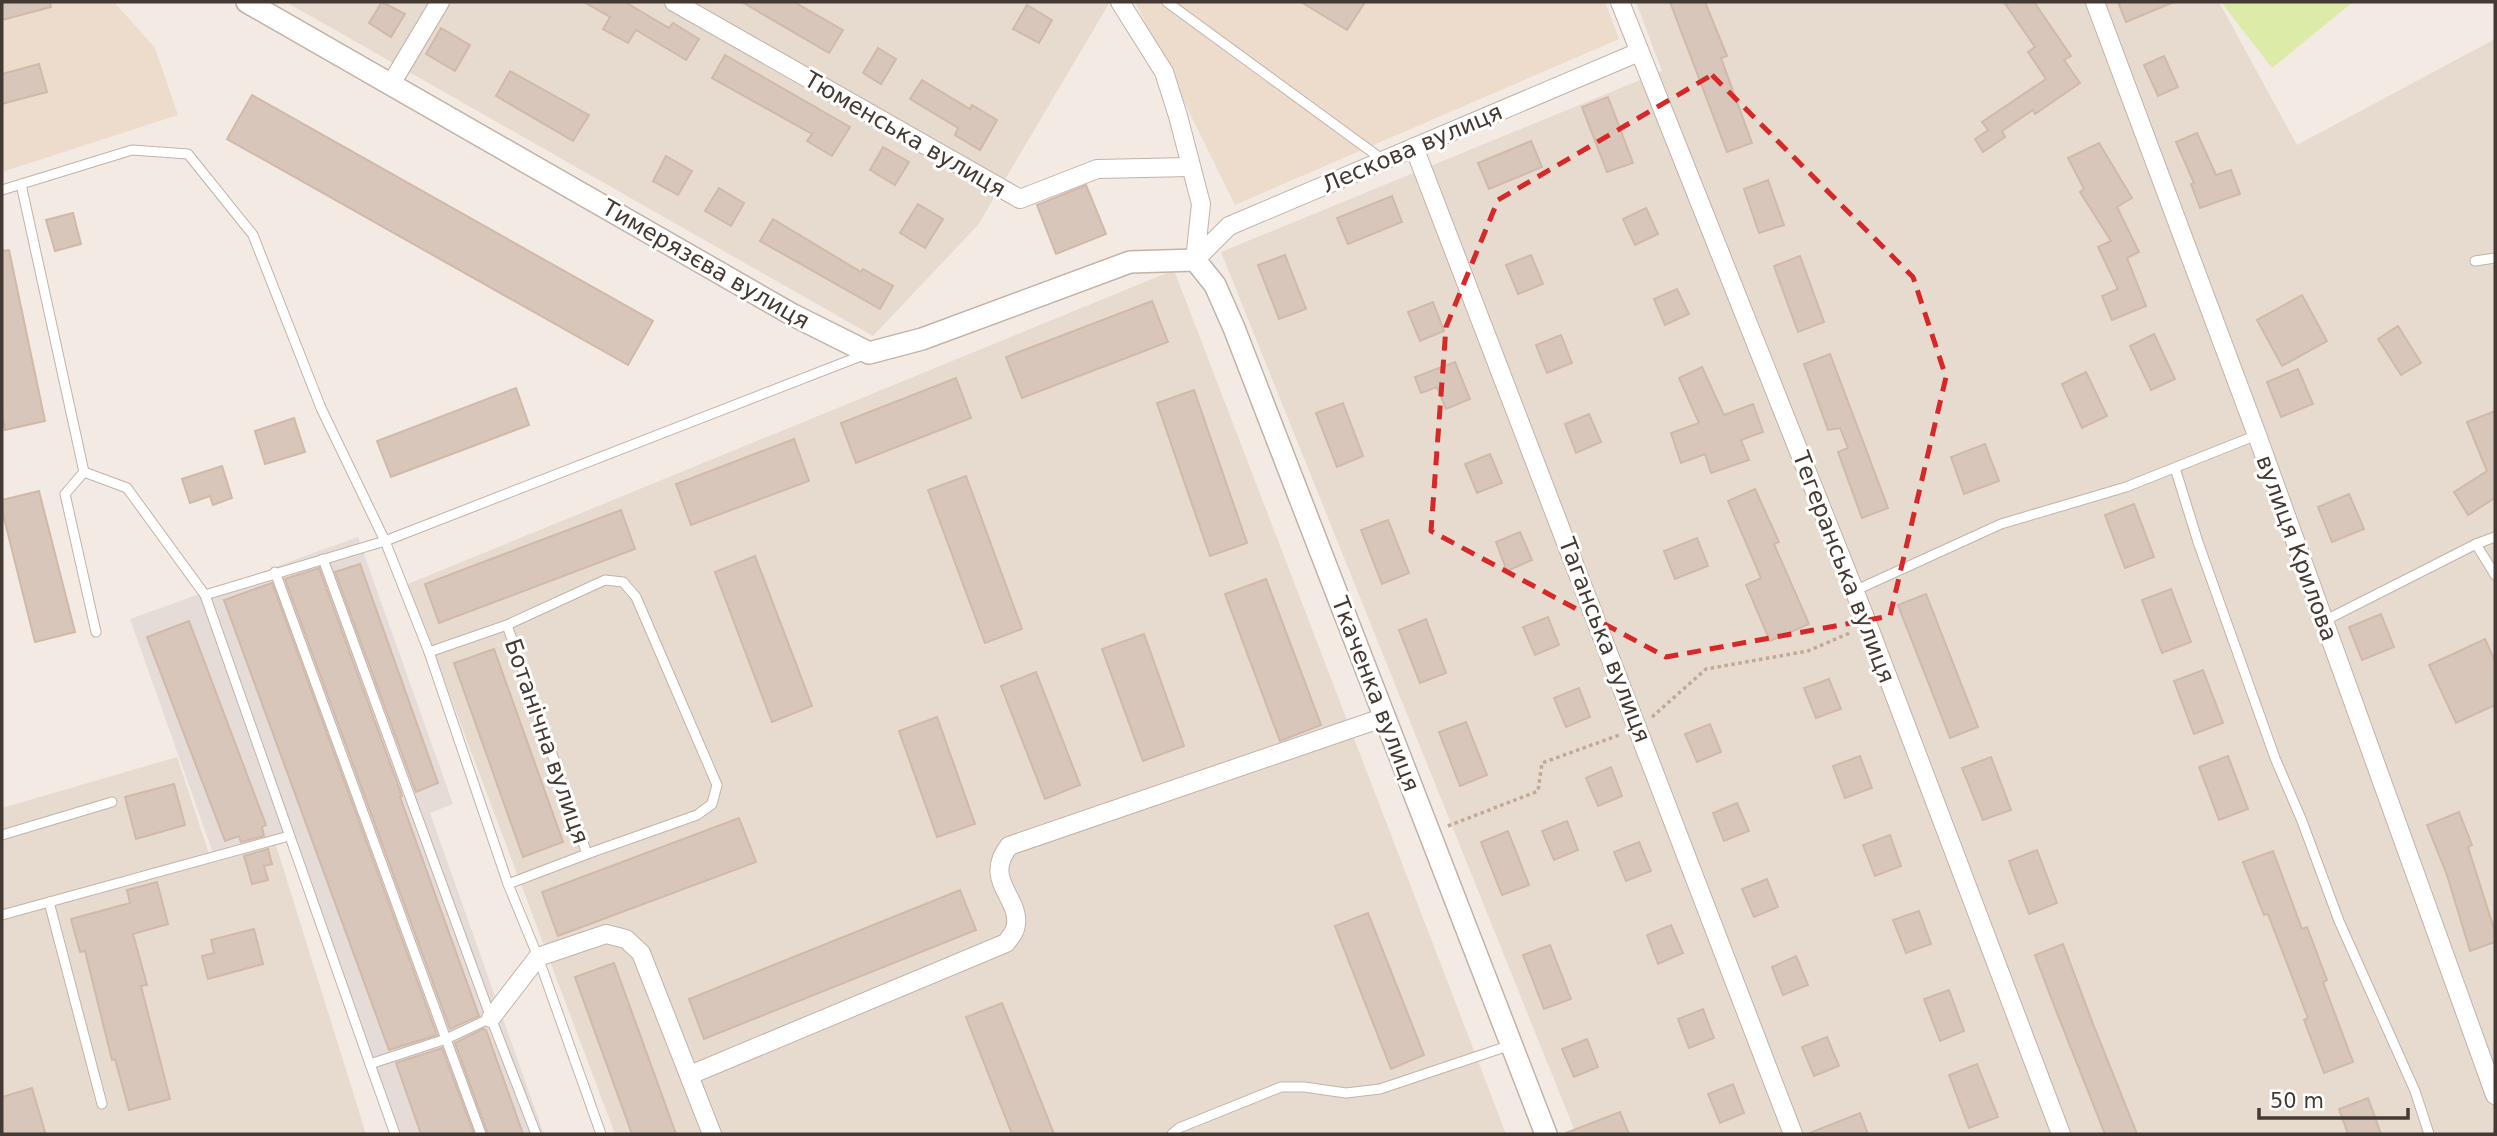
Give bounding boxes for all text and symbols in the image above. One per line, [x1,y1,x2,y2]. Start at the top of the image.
street label: Тюменська вулиця [799,65,1010,202]
street label: Лескова вулиця [1318,98,1506,198]
street label: Тимерязєва вулиця [597,193,814,334]
street label: Тегеранська вулиця [1787,447,1900,686]
street label: вулиця Крилова [2251,452,2343,644]
street label: Таганська вулиця [1554,533,1656,746]
street label: Ткаченка вулиця [1327,592,1425,795]
street label: Ботанічна вулиця [500,635,594,847]
scale bar [2259,1076,2408,1120]
text: 50 m [2270,1089,2324,1113]

